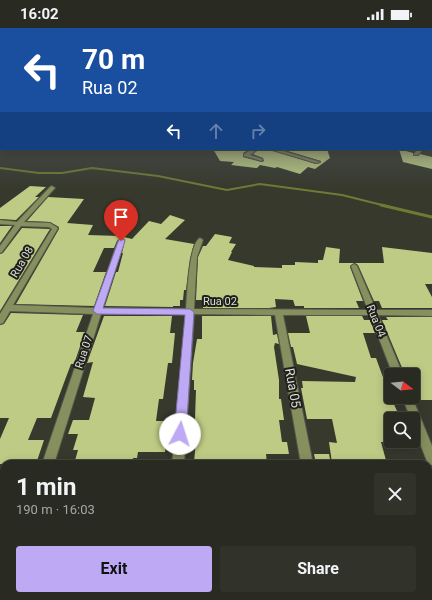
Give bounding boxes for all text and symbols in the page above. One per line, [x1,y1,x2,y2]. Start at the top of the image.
text: 16:02 [20,5,59,23]
text: 70 m [82,43,145,76]
icon: left [16,44,68,96]
text: Rua 02 [82,77,138,98]
icon: left [163,120,185,142]
icon: ahead [205,120,227,142]
icon: right [247,120,269,142]
pin [104,200,138,241]
icon: arrive [110,206,132,228]
street label: Rua 08 [8,244,36,280]
street label: Rua 02 [203,295,237,308]
street label: Rua 04 [364,303,388,339]
street label: Rua 07 [73,334,95,370]
street label: Rua 05 [282,367,304,409]
north arrow [384,368,420,404]
map controls [384,368,420,448]
button: search [384,412,420,448]
position arrow [159,413,201,455]
text: 1 min [16,473,76,501]
button: close [374,473,416,515]
text: 190 m · 16:03 [16,502,95,517]
button: Exit [16,546,212,592]
button: Share [220,546,416,592]

